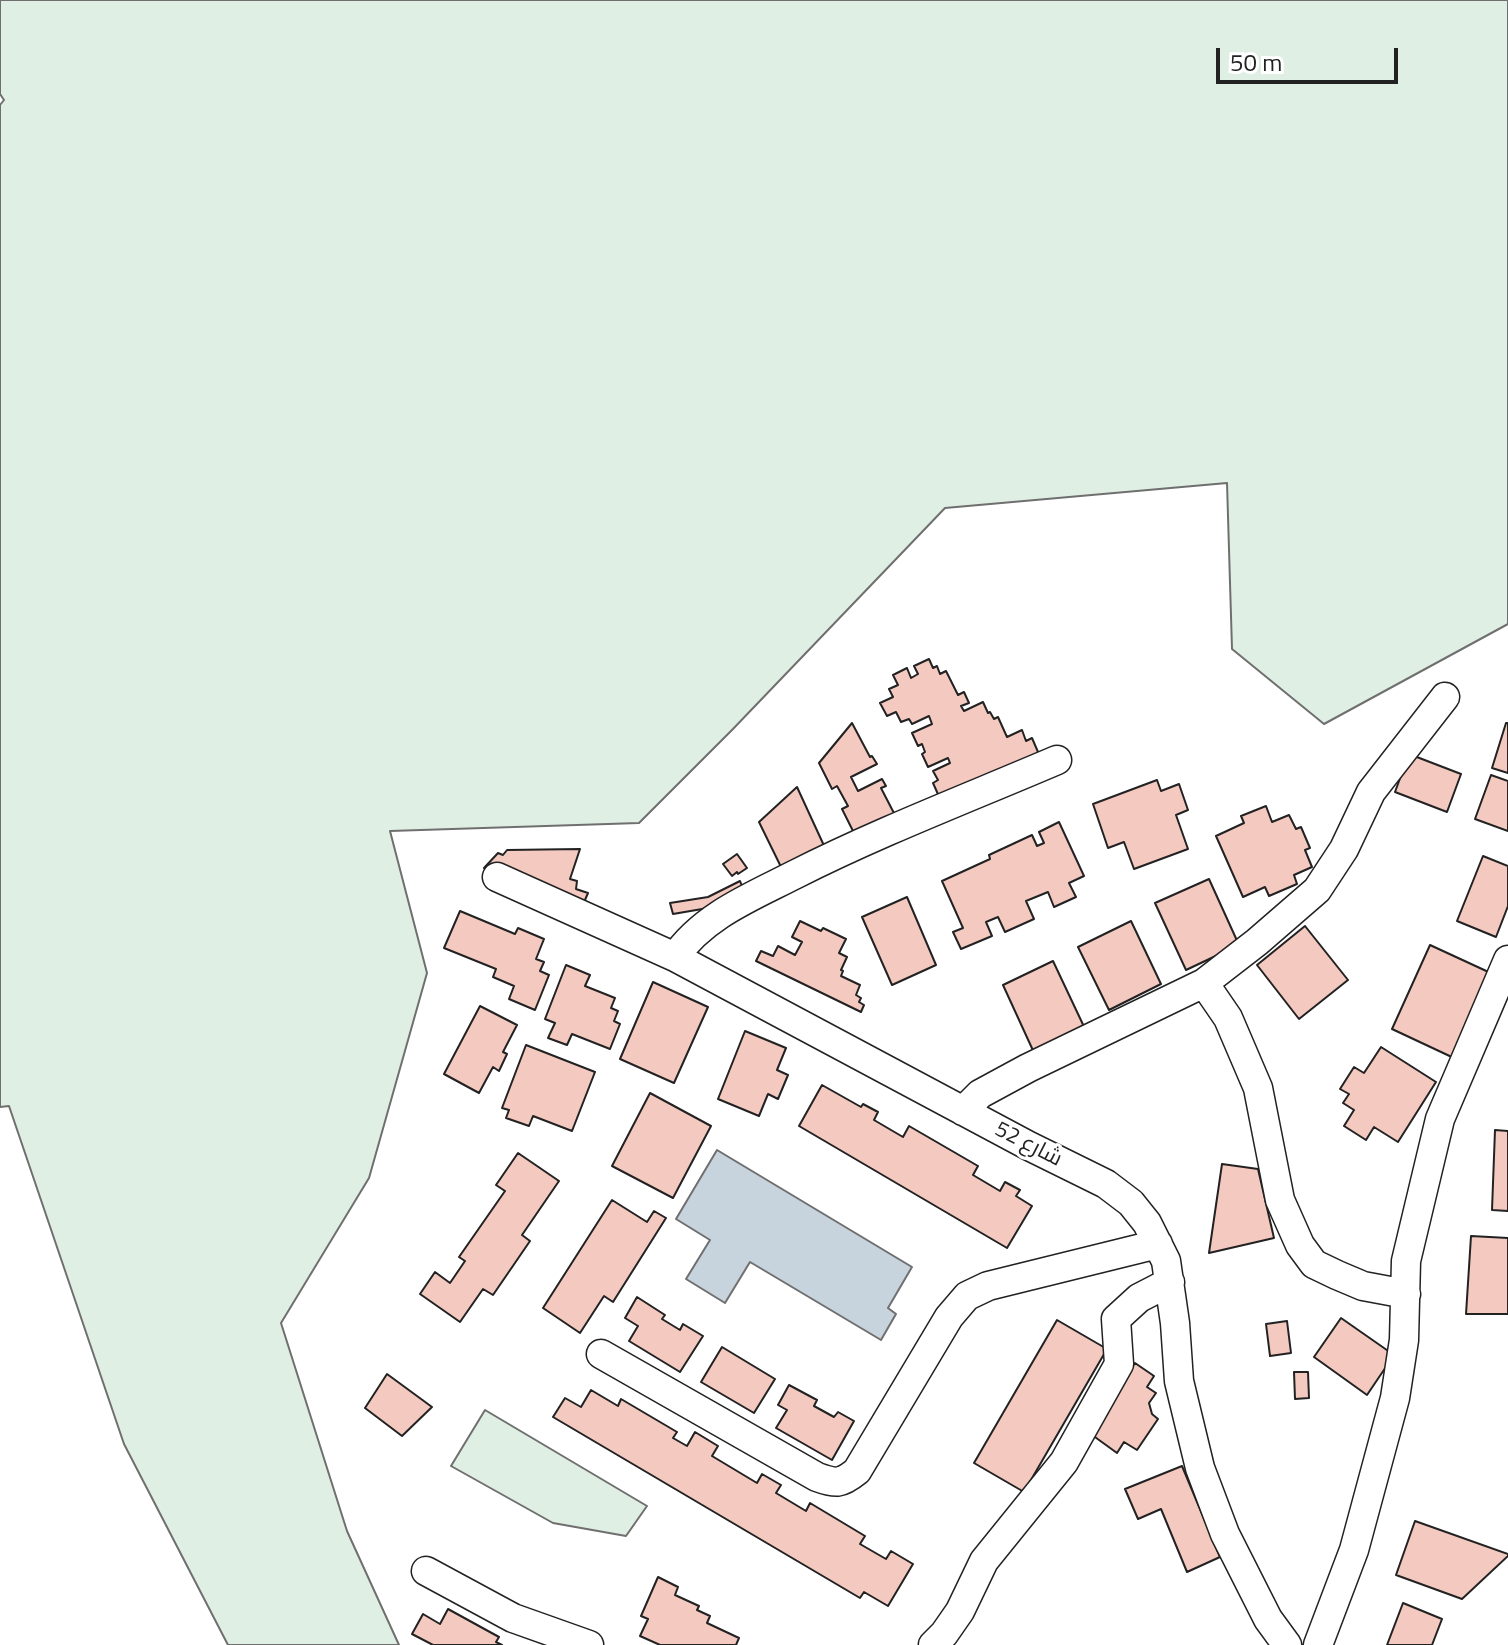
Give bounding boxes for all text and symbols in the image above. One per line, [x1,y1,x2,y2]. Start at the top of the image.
scale bar [1220,32,1402,82]
text: 50 m [1230,44,1282,80]
street label: شارع 52 [990,1117,1066,1173]

